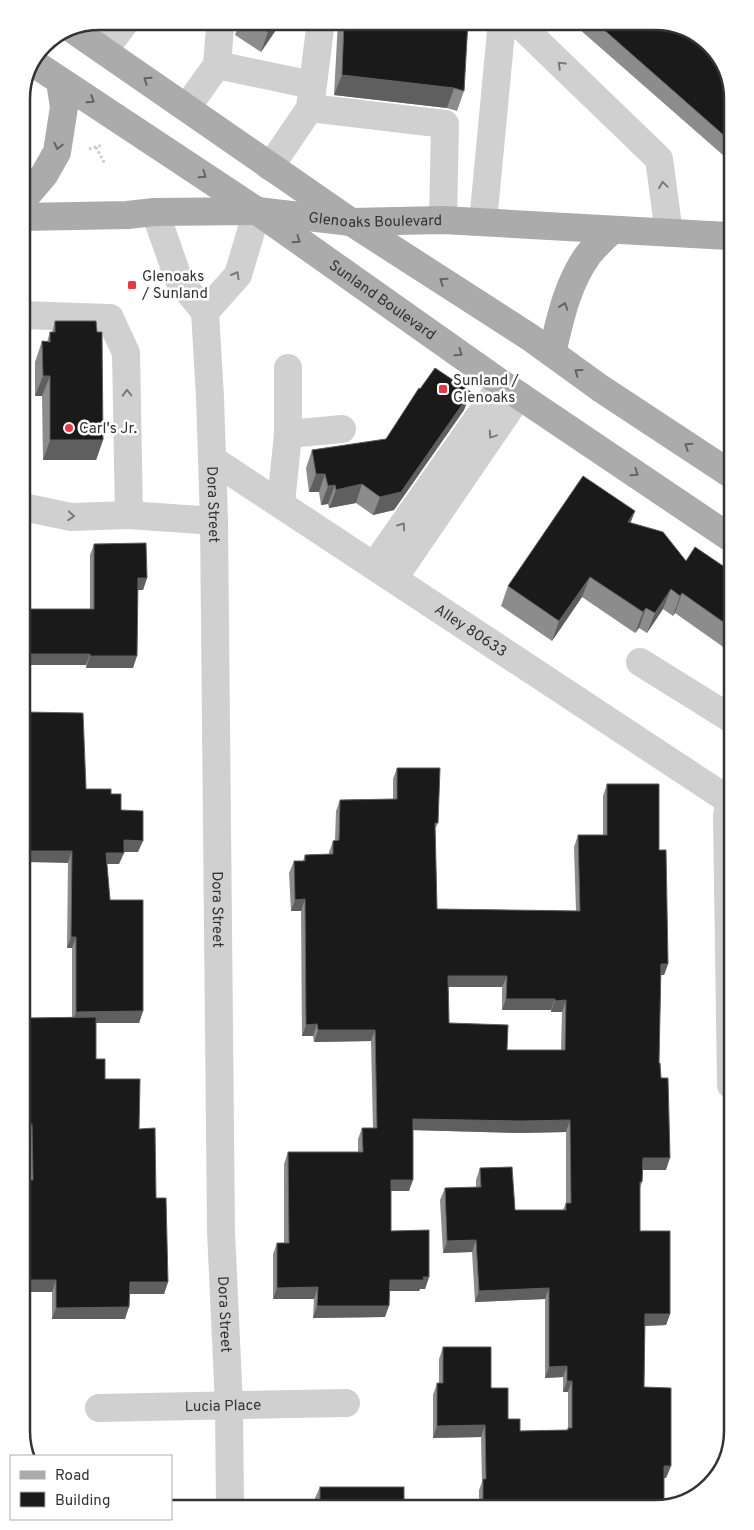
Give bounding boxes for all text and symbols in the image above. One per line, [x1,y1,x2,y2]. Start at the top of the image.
one-way arrow [558,62,567,71]
one-way arrow [143,77,152,86]
one-way arrow [85,94,94,104]
one-way arrow [53,142,63,150]
one-way arrow [197,169,206,178]
one-way arrow [658,181,668,189]
street label: Glenoaks Boulevard [307,209,442,233]
one-way arrow [291,234,300,242]
street label: Sunland Boulevard [325,257,439,345]
place label: Glenoaks / Sunland [141,268,208,304]
one-way arrow [229,271,239,280]
one-way arrow [439,278,448,288]
marker: Glenoaks / Sunland [126,279,138,291]
one-way arrow [558,302,568,311]
one-way arrow [453,347,462,356]
one-way arrow [574,369,584,378]
place label: Sunland / Glenoaks [453,372,520,408]
marker: Sunland / Glenoaks [437,383,449,395]
one-way arrow [122,389,132,397]
place label: Carl's Jr. [79,420,137,439]
marker: Carl's Jr. [63,422,75,434]
one-way arrow [488,430,498,439]
one-way arrow [684,443,694,452]
street label: Dora Street [201,466,222,543]
one-way arrow [630,467,639,476]
one-way arrow [67,510,75,521]
one-way arrow [396,522,405,532]
street label: Alley 80633 [430,601,510,662]
street label: Dora Street [206,871,226,948]
street label: Dora Street [212,1276,235,1353]
street label: Lucia Place [184,1397,262,1417]
legend [10,1455,172,1520]
text: Road [55,1467,90,1486]
text: Building [55,1492,110,1511]

